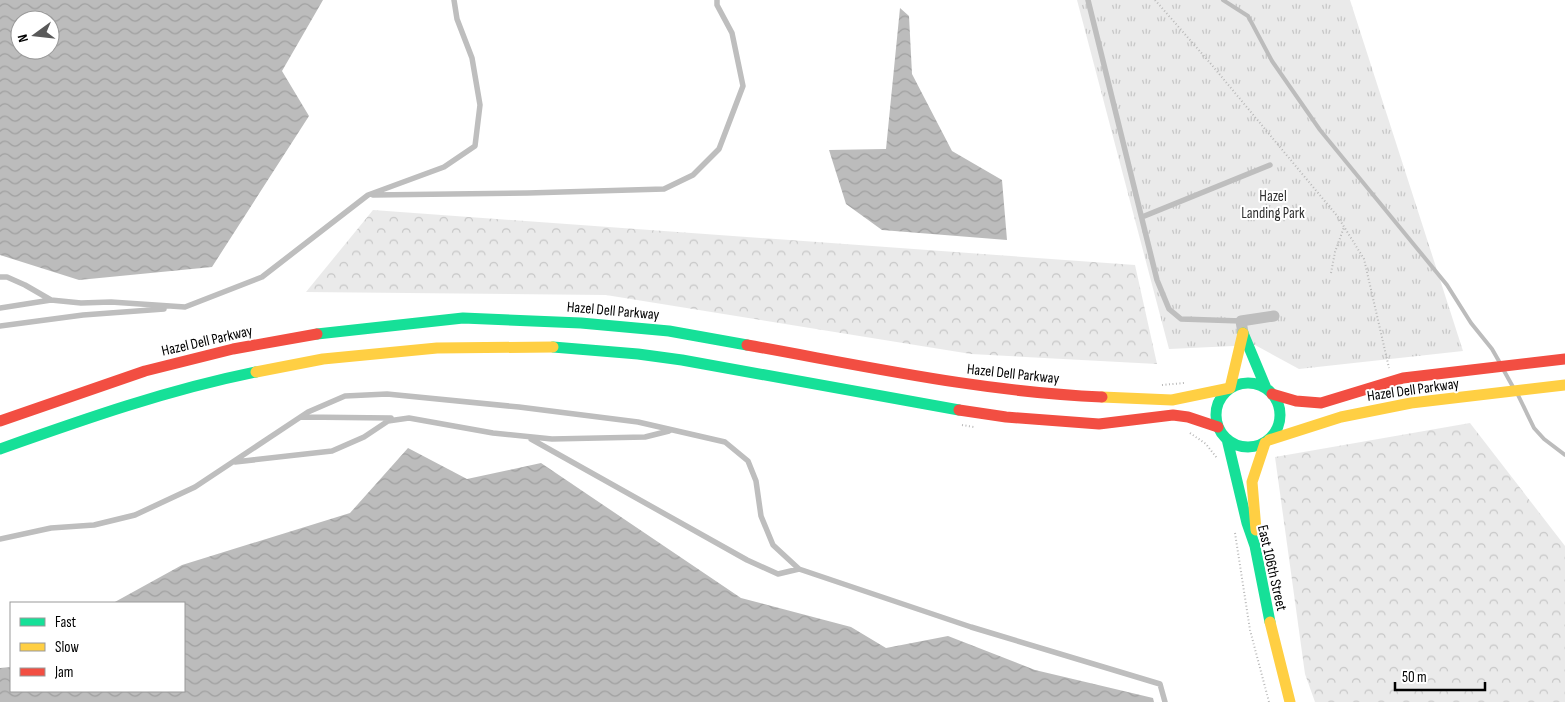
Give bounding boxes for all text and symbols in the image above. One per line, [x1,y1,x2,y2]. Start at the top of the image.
north arrow [10,10,60,60]
text: N [14,32,32,44]
park label: Hazel Landing Park [1241,187,1305,223]
street label: Hazel Dell Parkway [566,297,660,325]
street label: Hazel Dell Parkway [160,321,255,361]
street label: Hazel Dell Parkway [966,360,1060,388]
street label: Hazel Dell Parkway [1366,374,1460,406]
street label: East 106th Street [1253,523,1291,613]
legend [10,602,185,692]
text: Fast [55,613,77,632]
text: Slow [55,638,79,657]
scale bar [1395,660,1485,692]
text: Jam [54,663,73,682]
text: 50 m [1402,668,1427,687]

